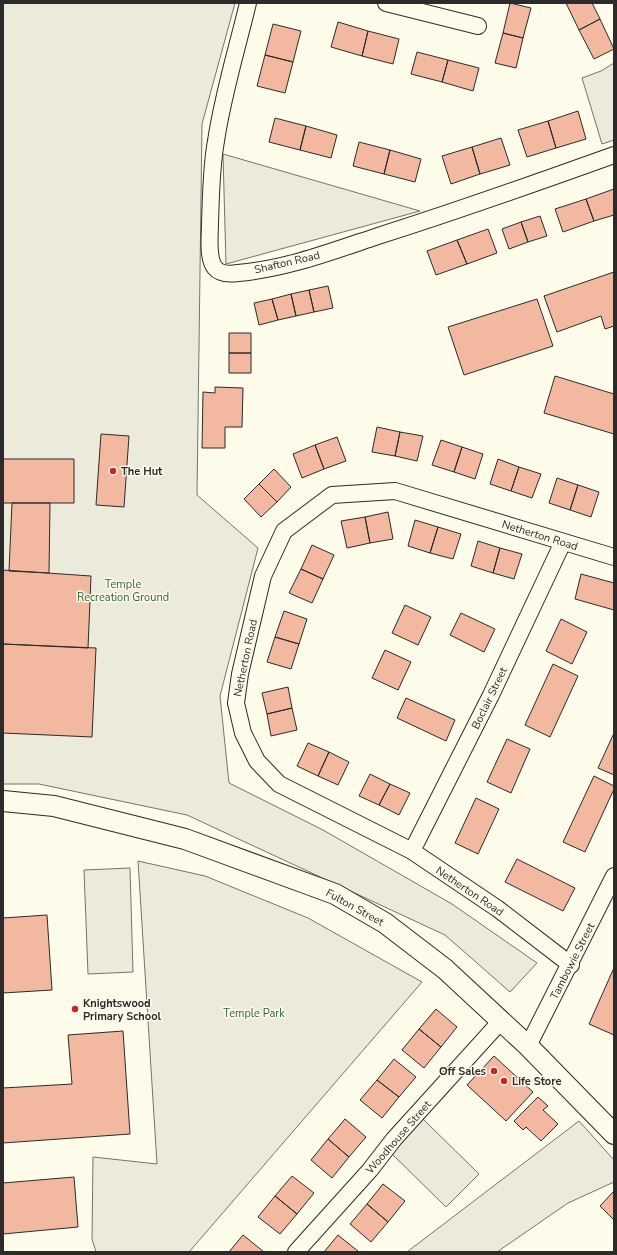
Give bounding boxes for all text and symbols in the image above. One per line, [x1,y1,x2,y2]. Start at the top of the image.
street label: Shafton Road [253,248,321,277]
place label: The Hut [121,464,163,479]
marker: The Hut [108,466,118,476]
street label: Netherton Road [500,517,580,554]
park label: Temple Recreation Ground [77,577,169,605]
street label: Netherton Road [230,618,261,698]
street label: Boclair Street [468,665,511,732]
street label: Netherton Road [433,863,507,920]
street label: Fulton Street [323,885,387,930]
street label: Tambowie Street [547,920,598,1002]
place label: Knightswood Primary School [83,996,161,1024]
marker: Knightswood Primary School [70,1004,80,1014]
park label: Temple Park [223,1006,285,1021]
place label: Off Sales [439,1064,486,1079]
marker: Off Sales [489,1066,499,1076]
place label: Life Store [512,1074,561,1089]
marker: Life Store [499,1076,509,1086]
street label: Woodhouse Street [362,1097,435,1177]

